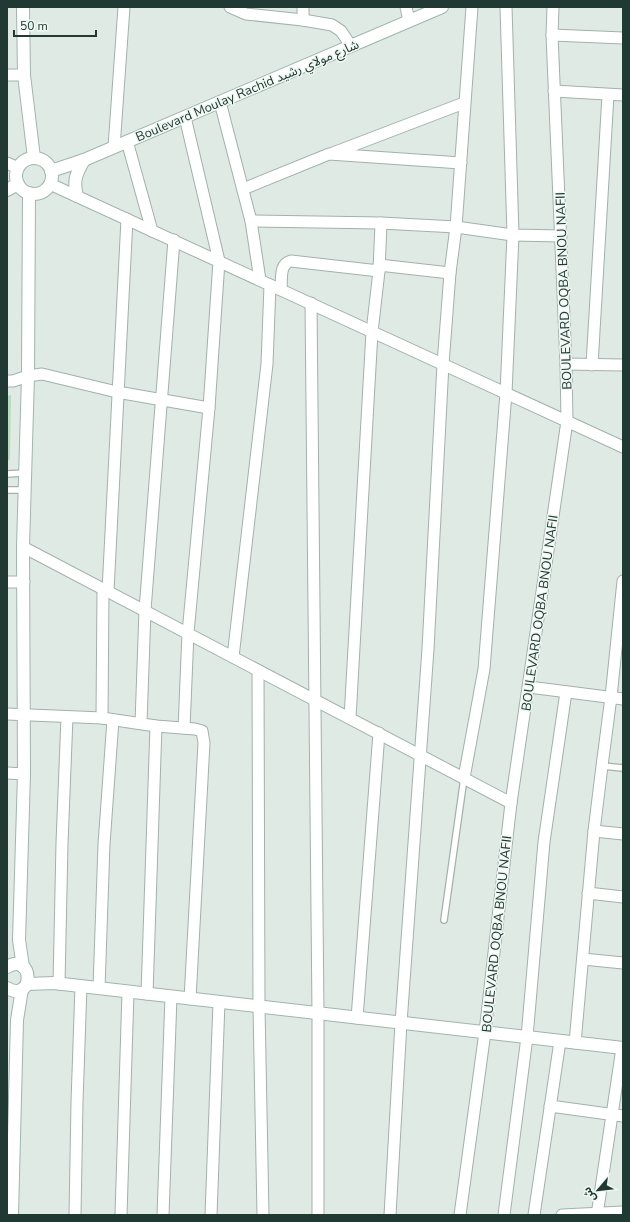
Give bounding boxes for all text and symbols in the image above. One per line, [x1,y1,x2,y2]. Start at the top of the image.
scale bar [14,12,96,38]
text: 50 m [20,18,48,34]
street label: Boulevard Moulay Rachid شارع مولاي رشيد [133,36,362,147]
street label: BOULEVARD OQBA BNOU NAFII [552,192,576,390]
street label: BOULEVARD OQBA BNOU NAFII [517,514,563,712]
street label: BOULEVARD OQBA BNOU NAFII [478,835,516,1033]
north arrow [578,1170,618,1210]
text: ش [579,1184,600,1205]

